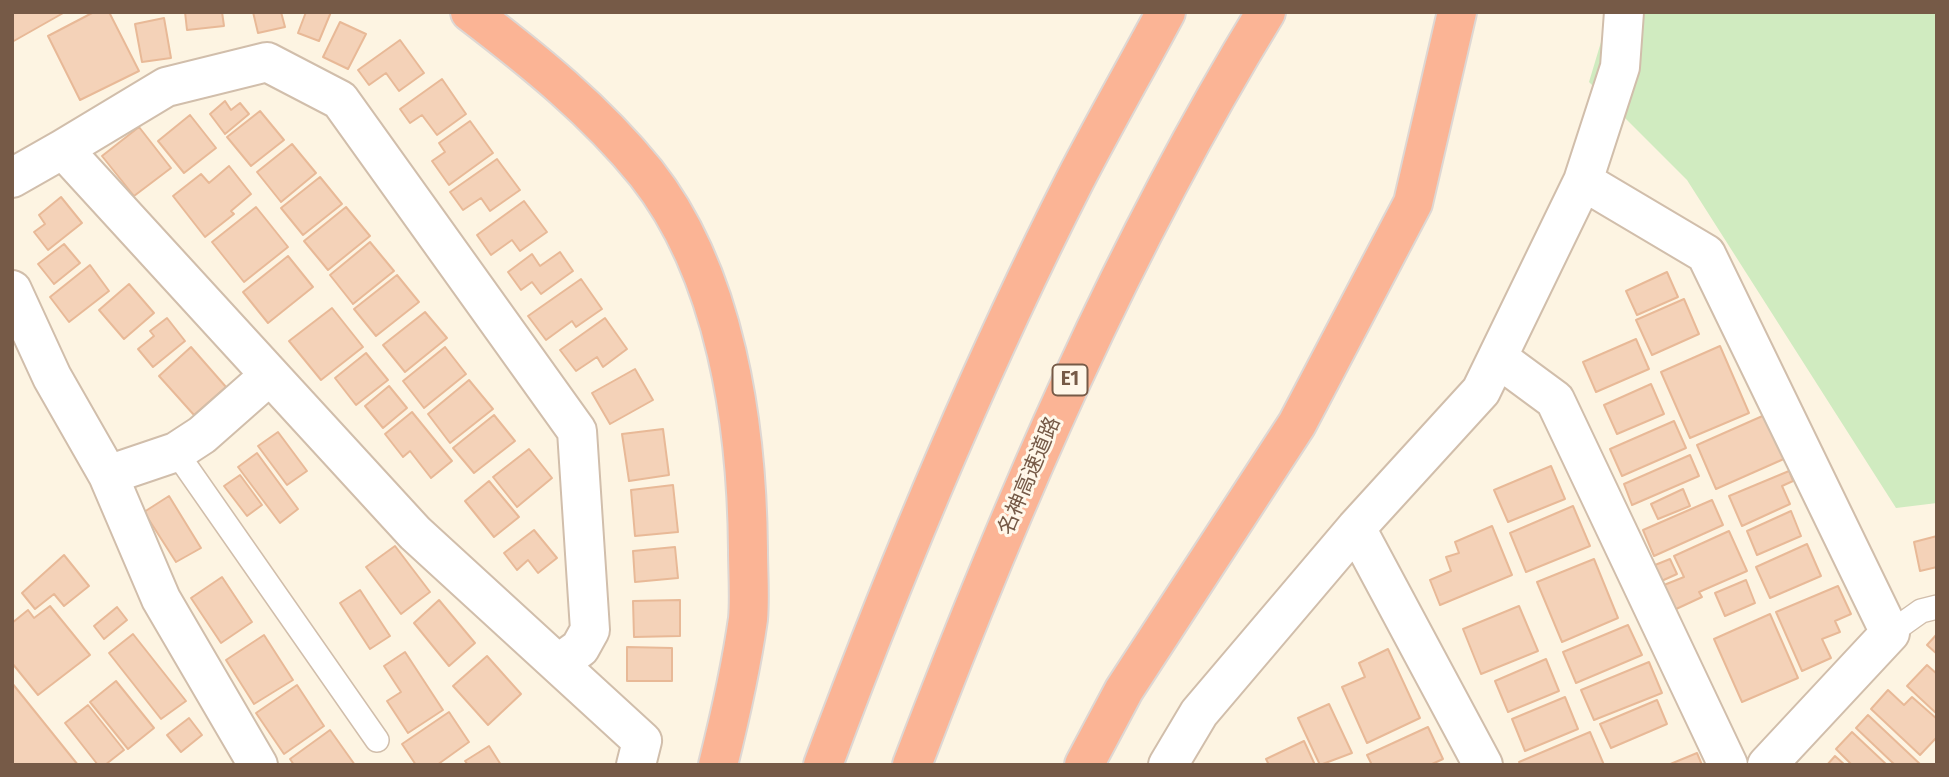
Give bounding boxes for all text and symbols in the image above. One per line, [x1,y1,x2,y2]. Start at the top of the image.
road number: E1 [1052,364,1088,396]
street label: 名神高速道路 [994,413,1066,539]

